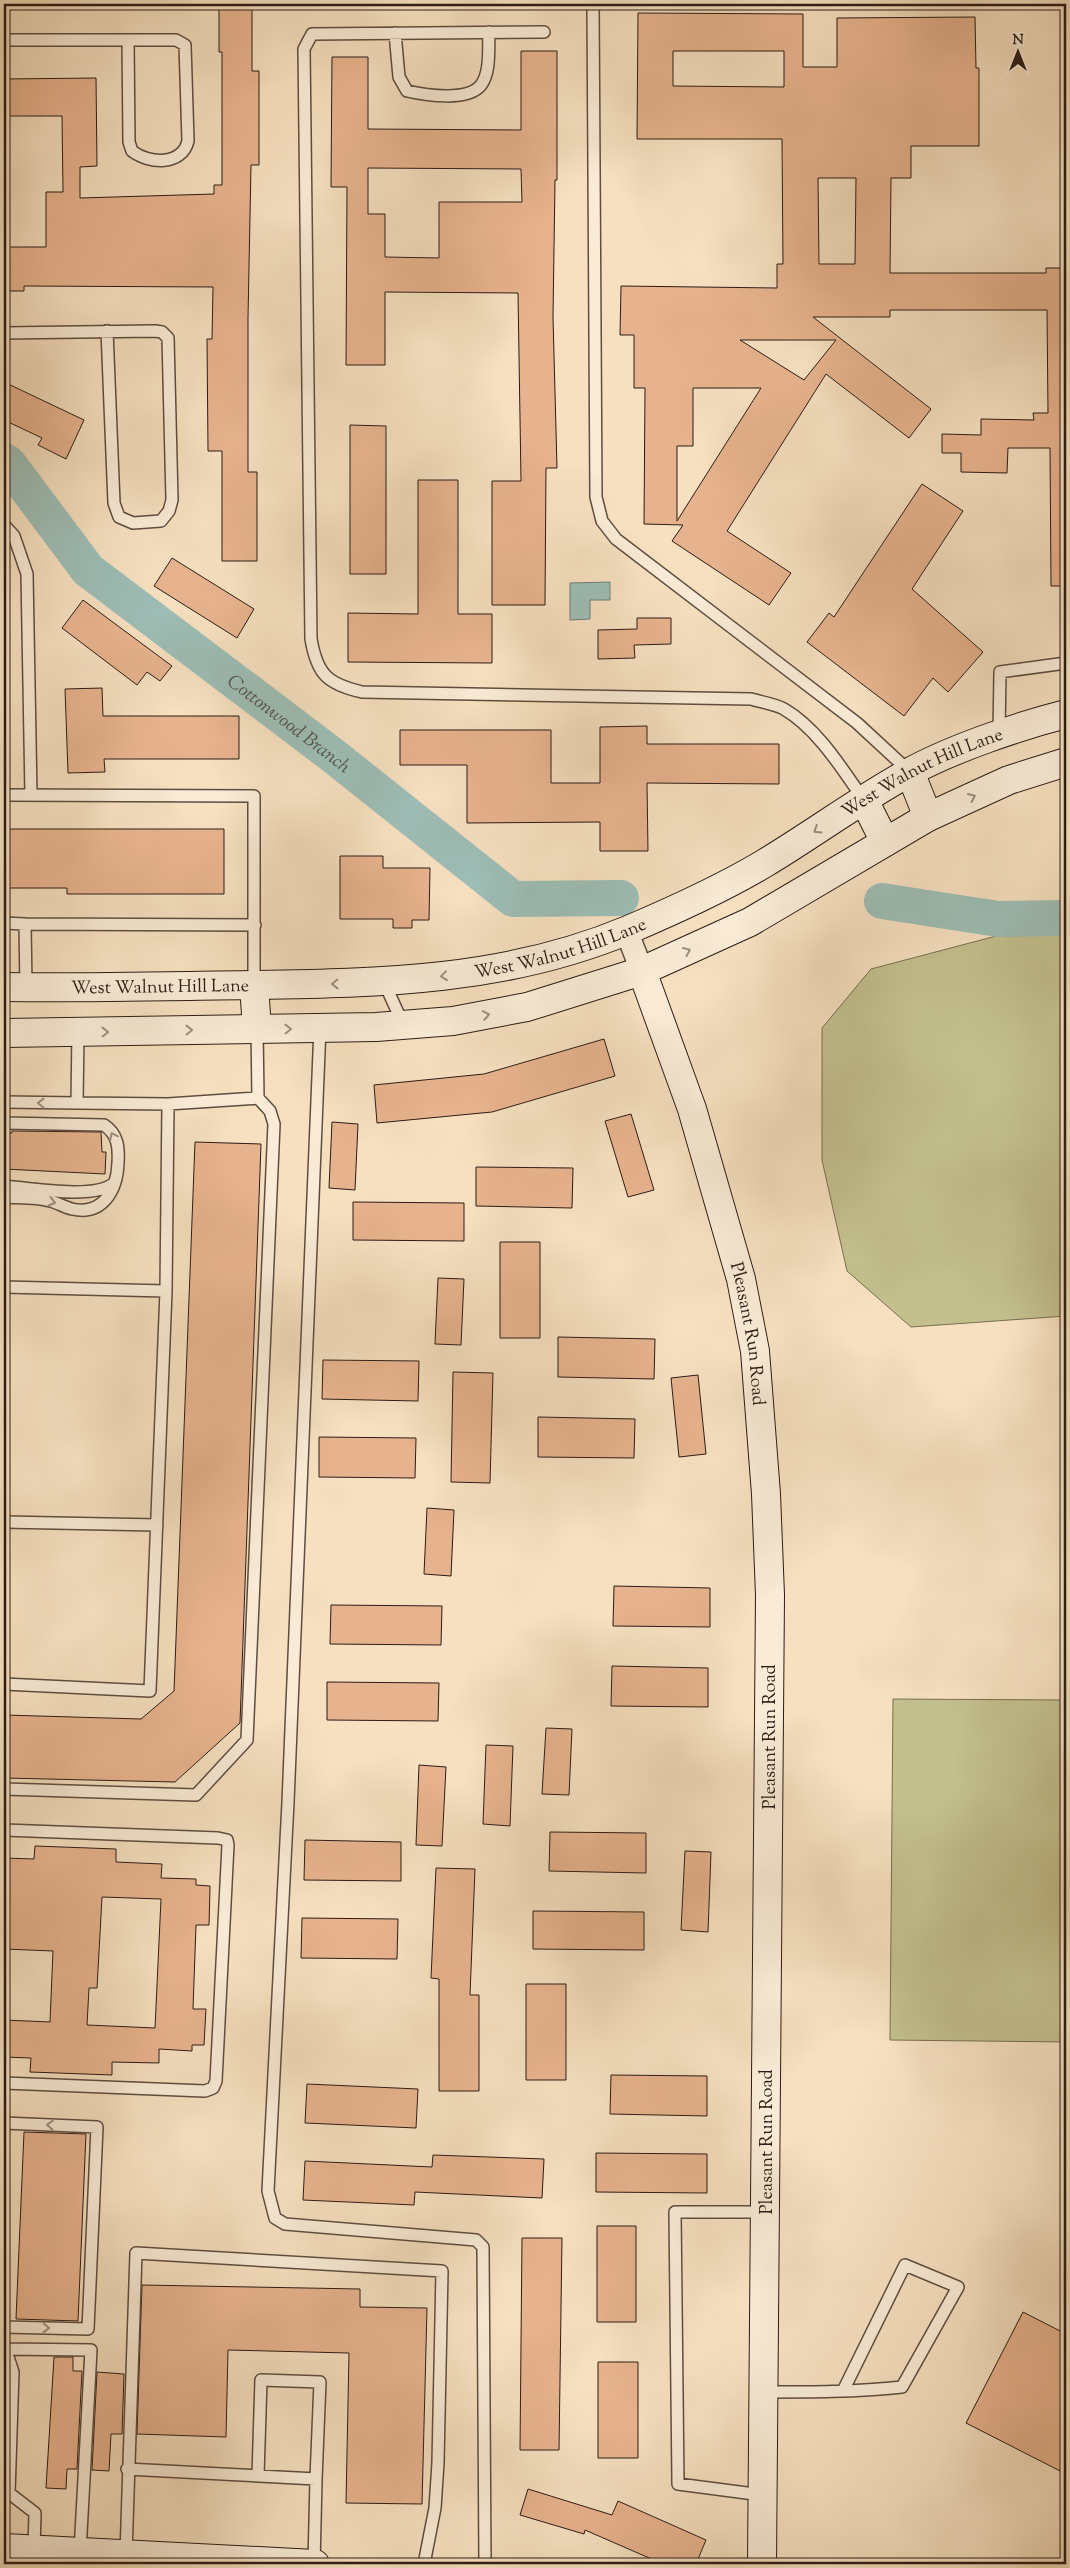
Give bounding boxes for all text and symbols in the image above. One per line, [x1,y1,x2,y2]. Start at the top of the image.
north arrow [992,28,1042,78]
text: N [1012,31,1024,51]
water label: Cottonwood Branch [220,669,356,781]
street label: West Walnut Hill Lane [837,723,1007,825]
one-way arrow [967,793,976,803]
one-way arrow [814,824,823,833]
street label: West Walnut Hill Lane [473,913,651,987]
one-way arrow [682,946,691,957]
one-way arrow [439,970,447,981]
street label: West Walnut Hill Lane [71,974,249,1002]
one-way arrow [331,979,339,989]
one-way arrow [482,1010,491,1021]
one-way arrow [284,1024,292,1034]
one-way arrow [185,1025,193,1036]
one-way arrow [102,1027,109,1037]
one-way arrow [36,1097,44,1108]
one-way arrow [110,1133,120,1142]
one-way arrow [48,1196,57,1207]
street label: Pleasant Run Road [722,1259,770,1407]
street label: Pleasant Run Road [758,1664,784,1810]
street label: Pleasant Run Road [755,2069,781,2215]
one-way arrow [46,2120,54,2131]
one-way arrow [42,2323,50,2333]

